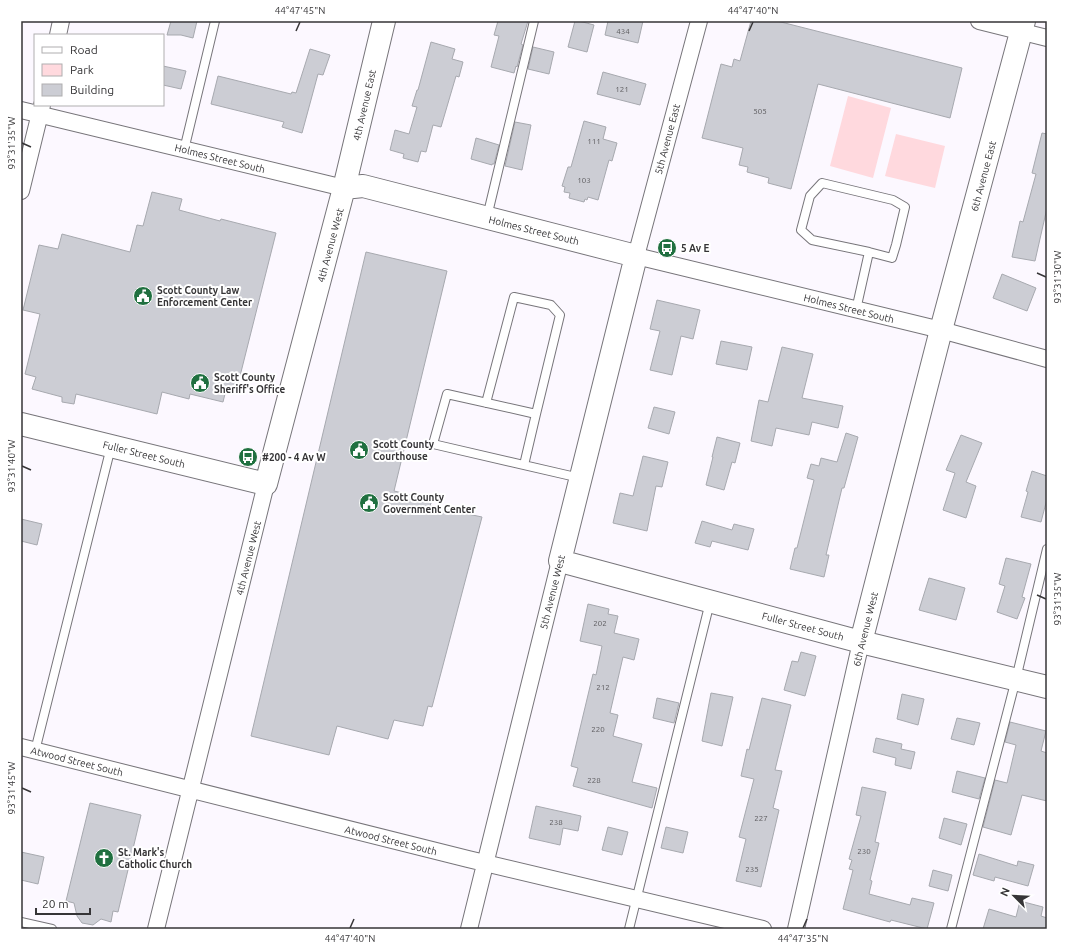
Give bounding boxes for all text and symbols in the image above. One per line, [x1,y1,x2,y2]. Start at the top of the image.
text: 44°47'45"N [275,5,325,16]
text: 44°47'40"N [728,5,778,16]
house number: 434 [616,27,630,36]
legend [34,34,164,106]
text: Road [70,43,98,56]
text: Park [70,63,94,76]
street label: 4th Avenue East [351,68,378,142]
text: Building [70,83,114,96]
house number: 121 [615,85,629,94]
street label: 5th Avenue East [653,103,682,176]
house number: 505 [753,107,767,116]
text: 93°31'35"W [6,117,17,169]
house number: 111 [587,137,601,146]
street label: 6th Avenue East [969,140,998,213]
street label: Holmes Street South [173,142,266,175]
house number: 103 [577,176,591,185]
street label: 4th Avenue West [315,207,346,283]
street label: Holmes Street South [487,214,580,247]
bus stop icon: 5 Av E [656,237,678,259]
place label: 5 Av E [681,243,709,254]
text: 93°31'30"W [1052,251,1063,303]
public building icon: Scott County Law Enforcement Center [132,285,154,307]
place label: Scott County Law Enforcement Center [157,285,253,308]
street label: Holmes Street South [802,292,895,325]
public building icon: Scott County Sheriff's Office [189,372,211,394]
place label: Scott County Sheriff's Office [214,372,286,395]
street label: Fuller Street South [102,439,186,470]
public building icon: Scott County Courthouse [348,439,370,461]
place label: Scott County Courthouse [373,439,435,462]
text: 93°31'40"W [6,440,17,492]
bus stop icon: #200 - 4 Av W [237,446,259,468]
place label: #200 - 4 Av W [262,452,326,463]
public building icon: Scott County Government Center [358,492,380,514]
place label: Scott County Government Center [383,492,477,515]
street label: 4th Avenue West [234,520,263,597]
street label: 5th Avenue West [538,554,567,631]
text: 93°31'35"W [1052,573,1063,625]
street label: 6th Avenue West [851,591,880,668]
street label: Fuller Street South [761,610,845,643]
house number: 202 [593,619,607,628]
house number: 212 [596,683,610,692]
house number: 220 [591,725,605,734]
street label: Atwood Street South [30,745,124,778]
text: 93°31'45"W [6,762,17,814]
house number: 228 [587,776,601,785]
house number: 227 [754,814,768,823]
house number: 238 [549,818,563,827]
street label: Atwood Street South [344,824,438,857]
church icon: St. Mark's Catholic Church [93,847,115,869]
place label: St. Mark's Catholic Church [118,847,192,870]
house number: 230 [857,847,871,856]
house number: 235 [745,865,759,874]
north arrow [994,876,1034,916]
text: N [998,886,1012,898]
scale bar [36,890,90,916]
text: 20 m [42,897,69,910]
text: 44°47'40"N [325,933,375,944]
text: 44°47'35"N [778,933,828,944]

